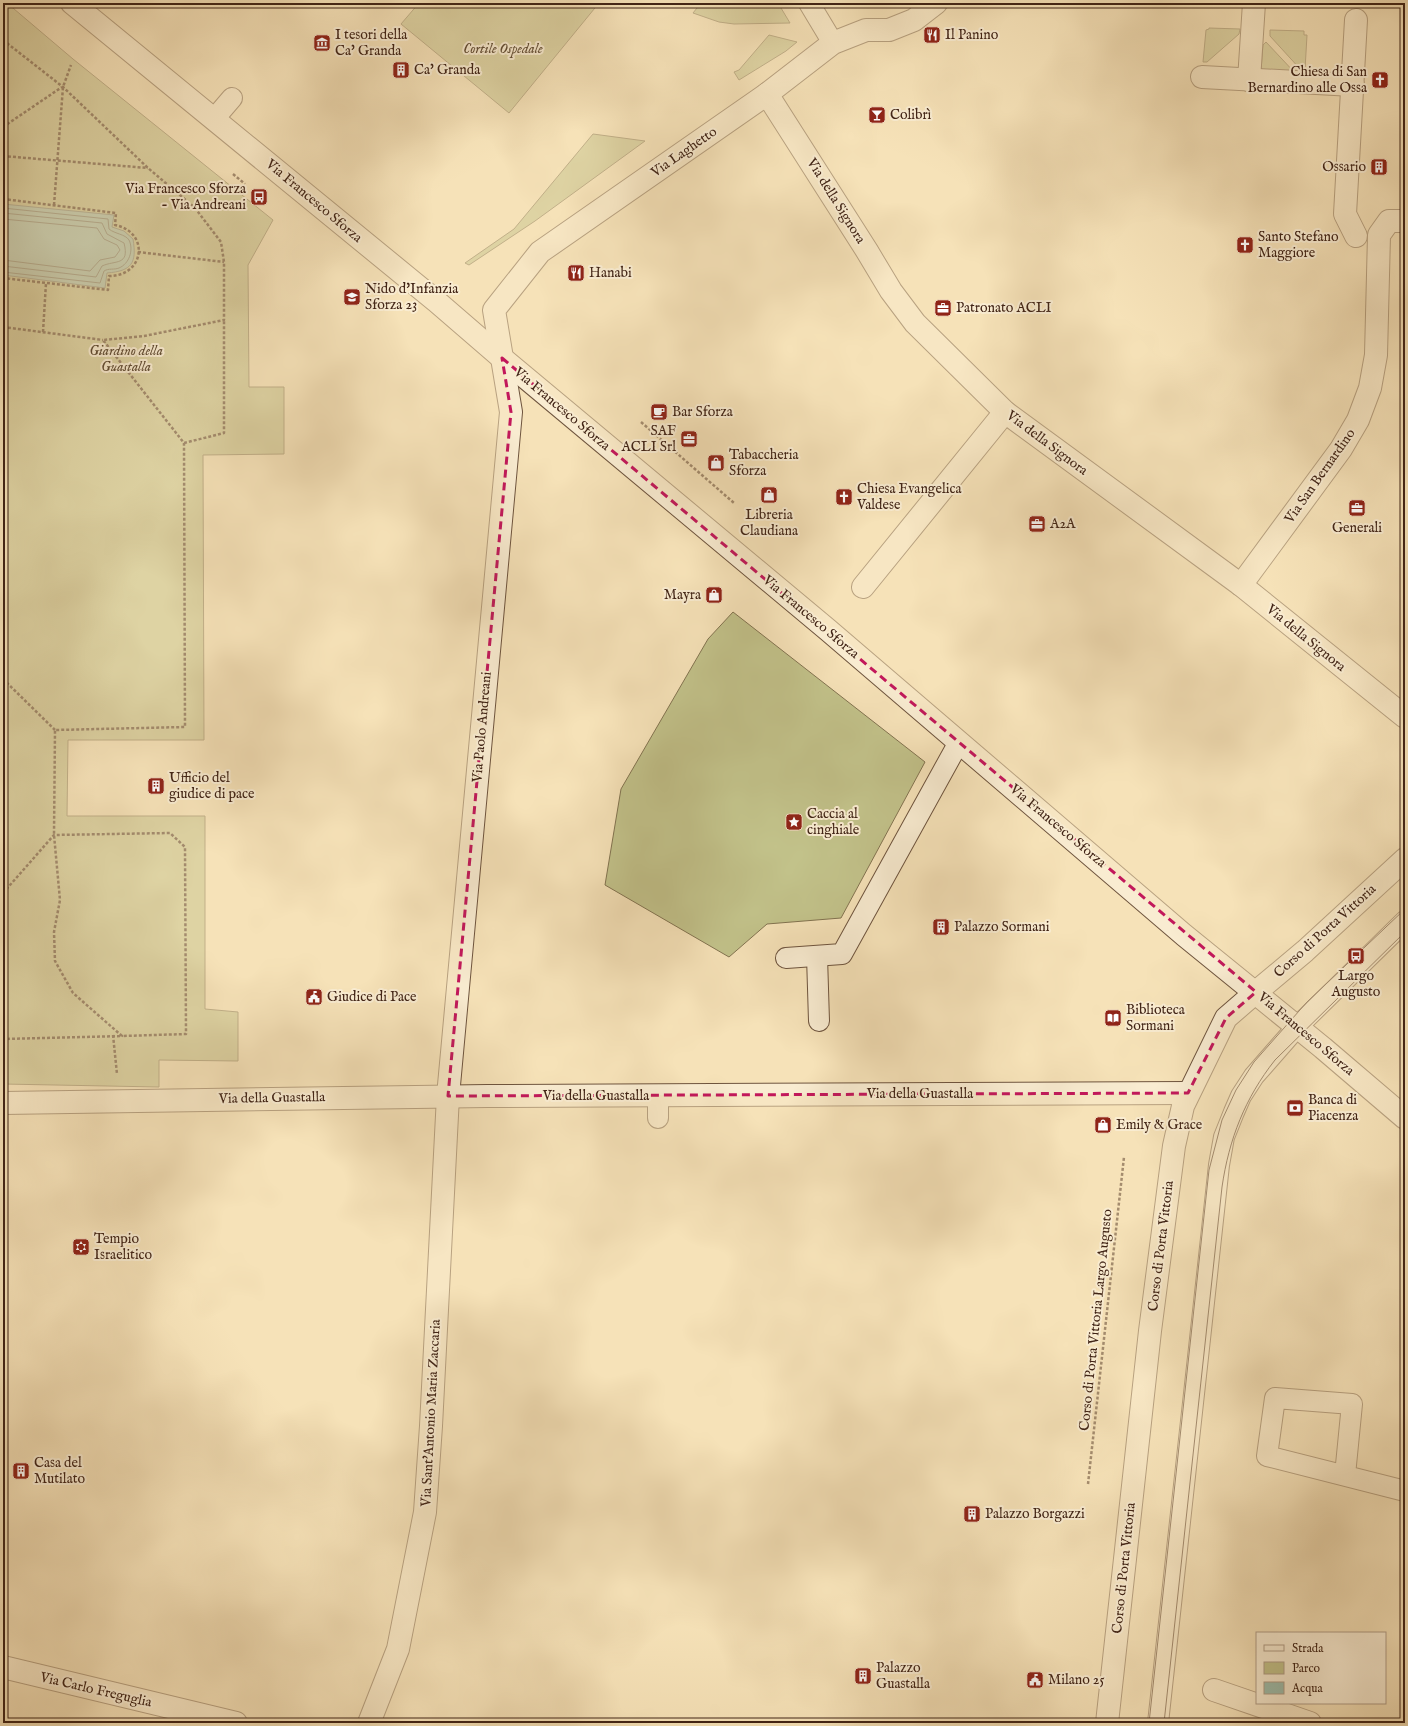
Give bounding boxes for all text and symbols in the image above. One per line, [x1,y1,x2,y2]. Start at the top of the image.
restaurant icon: Il Panino [922,25,942,45]
place label: I tesori della Ca' Granda [335,26,408,60]
place label: Il Panino [945,26,999,44]
museum icon: I tesori della Ca' Granda [312,33,332,53]
park label: Cortile Ospedale [463,40,543,58]
building icon: Ca' Granda [391,60,411,80]
place label: Ca' Granda [414,61,481,79]
place label: Chiesa di San Bernardino alle Ossa [1248,63,1368,97]
church icon: Chiesa di San Bernardino alle Ossa [1370,70,1390,90]
bar icon: Colibrì [867,105,887,125]
place label: Colibrì [890,106,932,124]
street label: Via Laghetto [647,122,721,182]
street label: Via della Signora [802,154,870,248]
street label: Via Francesco Sforza [261,155,367,247]
building icon: Ossario [1369,157,1389,177]
place label: Ossario [1322,158,1366,176]
place label: Via Francesco Sforza - Via Andreani [124,180,247,214]
bus stop icon: Via Francesco Sforza - Via Andreani [249,187,269,207]
place label: Santo Stefano Maggiore [1258,228,1339,262]
church icon: Santo Stefano Maggiore [1235,235,1255,255]
restaurant icon: Hanabi [566,263,586,283]
place label: Hanabi [589,264,632,282]
place label: Nido d'Infanzia Sforza 23 [365,280,459,314]
school or university icon: Nido d'Infanzia Sforza 23 [342,287,362,307]
office icon: Patronato ACLI [933,298,953,318]
place label: Patronato ACLI [956,299,1052,317]
park label: Giardino della Guastalla [89,342,163,376]
street label: Via Francesco Sforza [509,363,615,455]
cafe icon: Bar Sforza [649,402,669,422]
place label: Bar Sforza [672,403,734,421]
street label: Via della Signora [1002,406,1092,480]
place label: SAF ACLI Srl [621,422,676,456]
street label: Via San Bernardino [1280,425,1360,528]
office icon: SAF ACLI Srl [679,429,699,449]
place label: Tabaccheria Sforza [729,446,799,480]
shop icon: Tabaccheria Sforza [706,453,726,473]
place label: Chiesa Evangelica Valdese [856,480,962,514]
shop icon: Libreria Claudiana [759,485,779,505]
church icon: Chiesa Evangelica Valdese [834,487,854,507]
office icon: Generali [1347,498,1367,518]
place label: Libreria Claudiana [740,506,799,540]
office icon: A2A [1027,514,1047,534]
place label: A2A [1049,515,1076,533]
place label: Generali [1332,519,1382,537]
street label: Via Francesco Sforza [758,571,864,663]
shop icon: Mayra [704,585,724,605]
place label: Mayra [664,586,702,604]
street label: Via della Signora [1262,600,1350,676]
street label: Via Paolo Andreani [468,671,496,784]
place label: Ufficio del giudice di pace [169,769,255,803]
building icon: Ufficio del giudice di pace [146,776,166,796]
street label: Via Francesco Sforza [1005,780,1111,872]
place label: Caccia al cinghiale [807,805,860,839]
place icon: Caccia al cinghiale [784,812,804,832]
street label: Corso di Porta Vittoria [1270,880,1381,982]
building icon: Palazzo Sormani [931,917,951,937]
place label: Palazzo Sormani [954,918,1050,936]
bus stop icon: Largo Augusto [1346,946,1366,966]
place label: Largo Augusto [1331,967,1381,1001]
public building icon: Giudice di Pace [304,987,324,1007]
place label: Giudice di Pace [327,988,417,1006]
street label: Via Francesco Sforza [1253,988,1359,1080]
place label: Biblioteca Sormani [1126,1001,1186,1035]
library icon: Biblioteca Sormani [1103,1008,1123,1028]
street label: Via della Guastalla [866,1085,974,1103]
street label: Via della Guastalla [542,1087,650,1105]
street label: Via della Guastalla [218,1088,326,1108]
place label: Banca di Piacenza [1308,1091,1359,1125]
bank icon: Banca di Piacenza [1285,1098,1305,1118]
shop icon: Emily & Grace [1093,1115,1113,1135]
place label: Emily & Grace [1116,1116,1203,1134]
street label: Corso di Porta Vittoria [1144,1179,1178,1312]
street label: Corso di Porta Vittoria Largo Augusto [1075,1208,1117,1432]
place label: Tempio Israelitico [94,1230,153,1264]
synagogue icon: Tempio Israelitico [71,1237,91,1257]
street label: Via Sant'Antonio Maria Zaccaria [417,1318,445,1508]
place label: Casa del Mutilato [34,1454,85,1488]
building icon: Casa del Mutilato [11,1461,31,1481]
street label: Corso di Porta Vittoria [1108,1501,1140,1634]
building icon: Palazzo Borgazzi [962,1504,982,1524]
place label: Palazzo Borgazzi [985,1505,1085,1523]
legend [1256,1632,1386,1704]
text: Strada [1292,1641,1324,1656]
place label: Palazzo Guastalla [876,1659,931,1693]
text: Parco [1292,1661,1321,1676]
building icon: Palazzo Guastalla [853,1666,873,1686]
street label: Via Carlo Freguglia [38,1668,154,1712]
public building icon: Milano 25 [1025,1670,1045,1690]
place label: Milano 25 [1048,1671,1104,1689]
text: Acqua [1291,1681,1323,1697]

